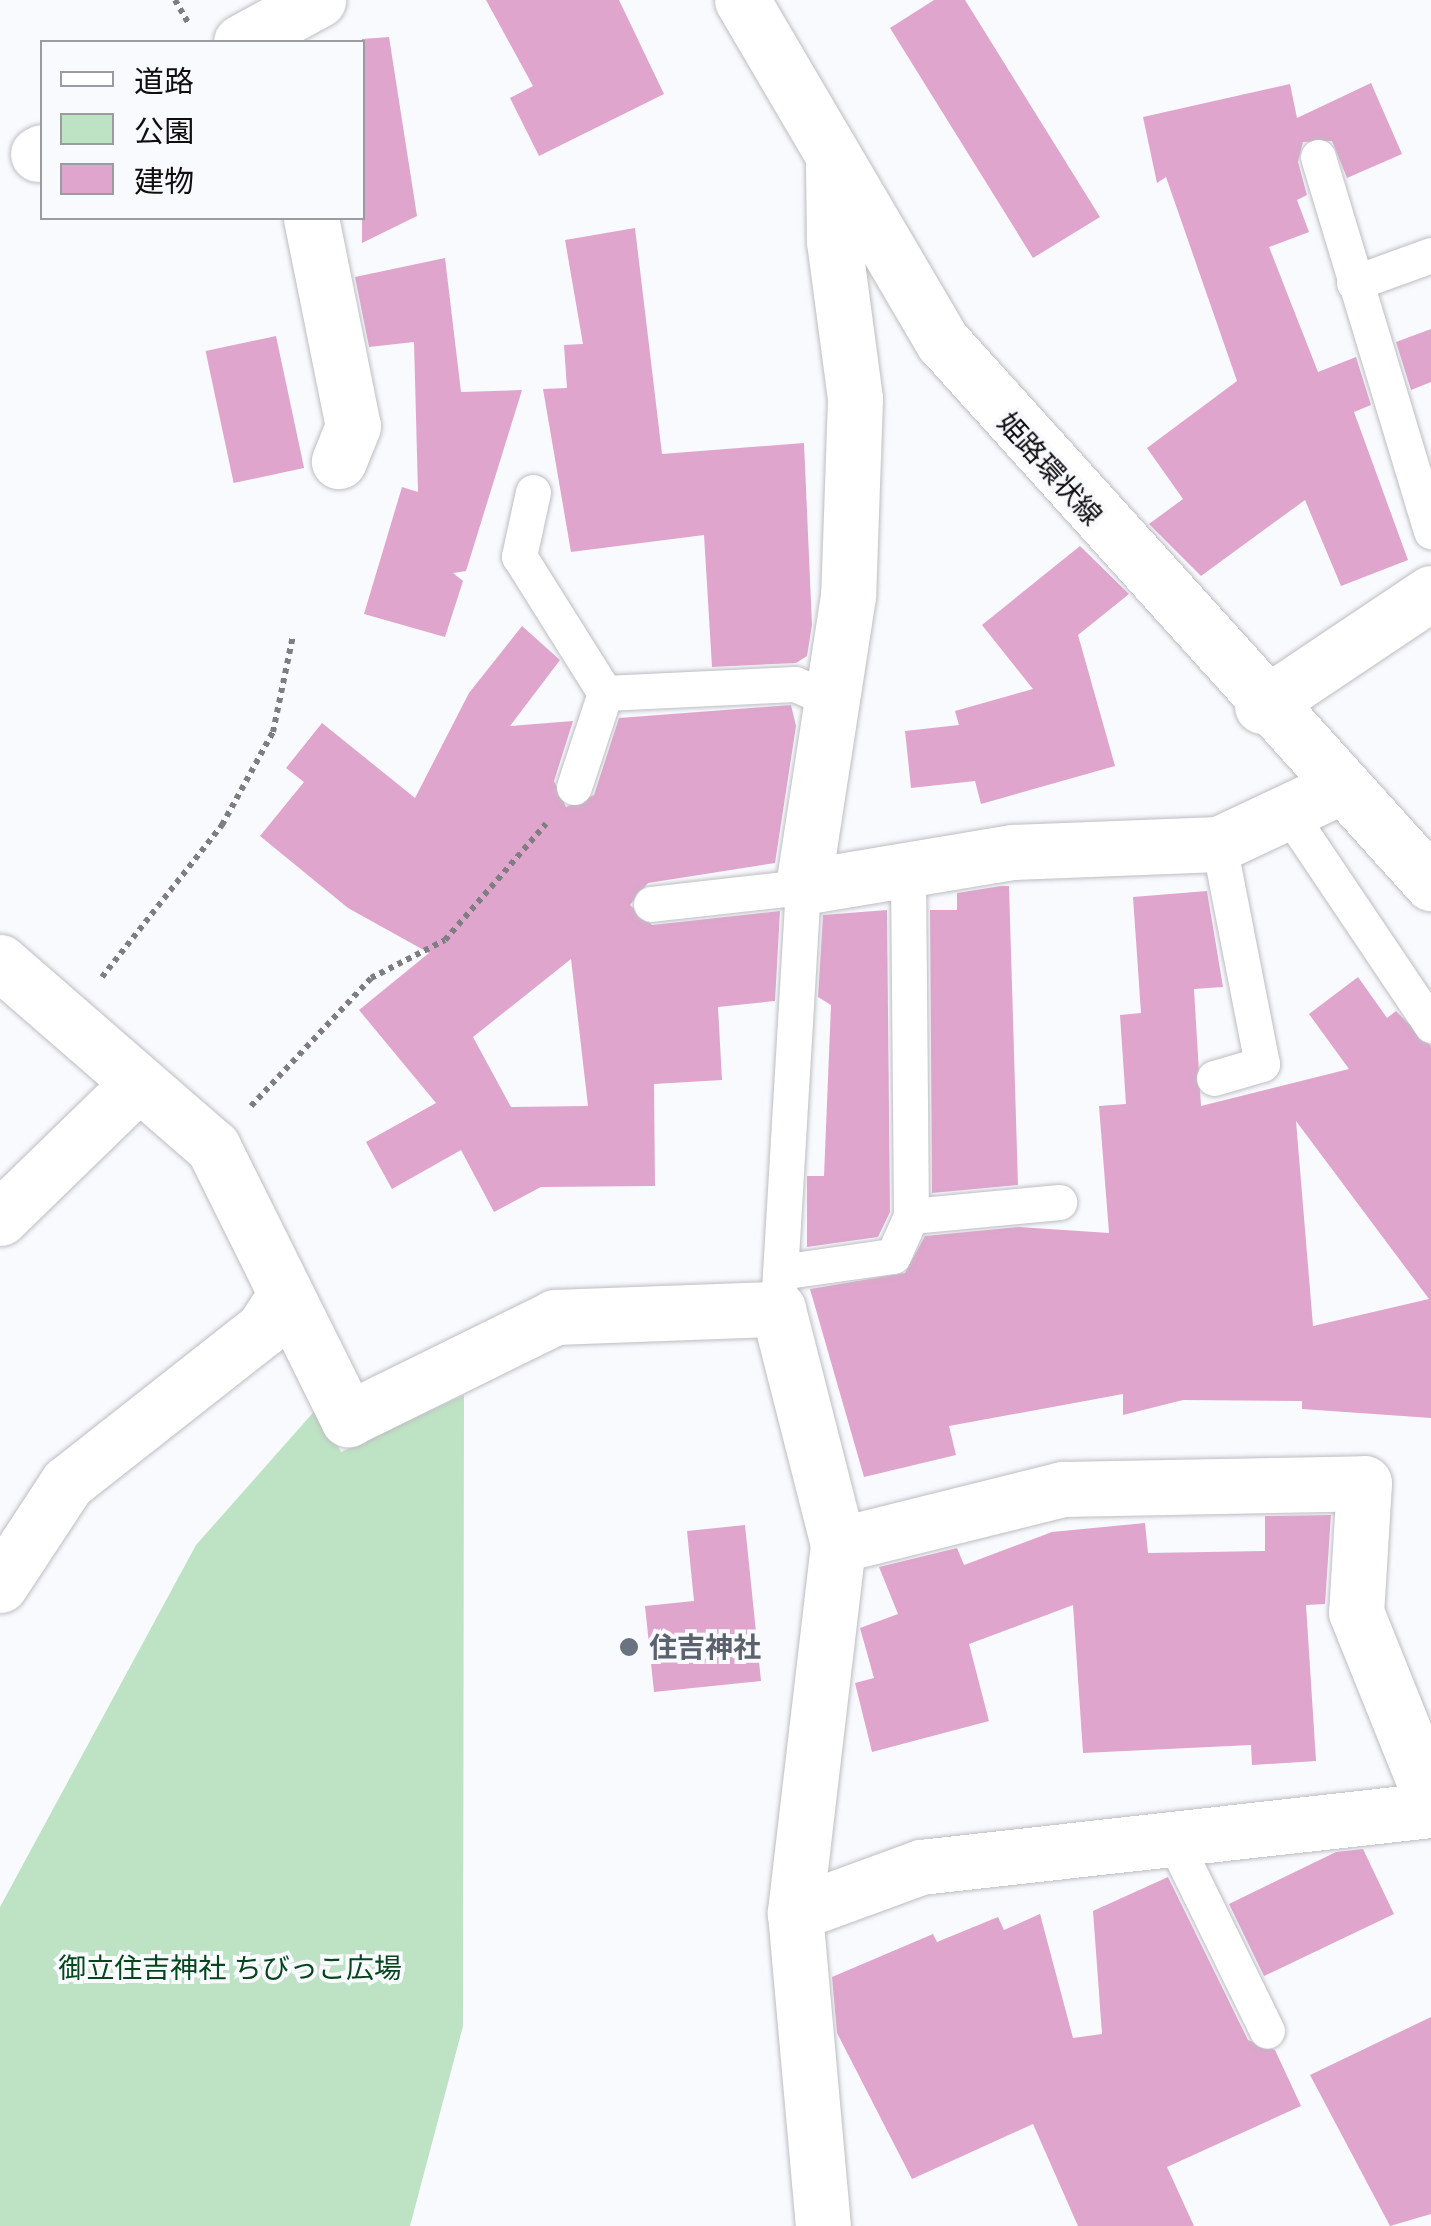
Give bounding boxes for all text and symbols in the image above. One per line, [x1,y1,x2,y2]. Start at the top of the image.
legend [40,40,365,220]
text: 道路 [134,62,194,100]
text: 公園 [134,112,194,150]
text: 建物 [134,162,194,200]
street label: 姫路環状線 [991,406,1109,532]
place label: 住吉神社 [649,1630,761,1664]
marker: 住吉神社 [618,1636,640,1658]
park label: 御立住吉神社 ちびっこ広場 [58,1951,402,1985]

